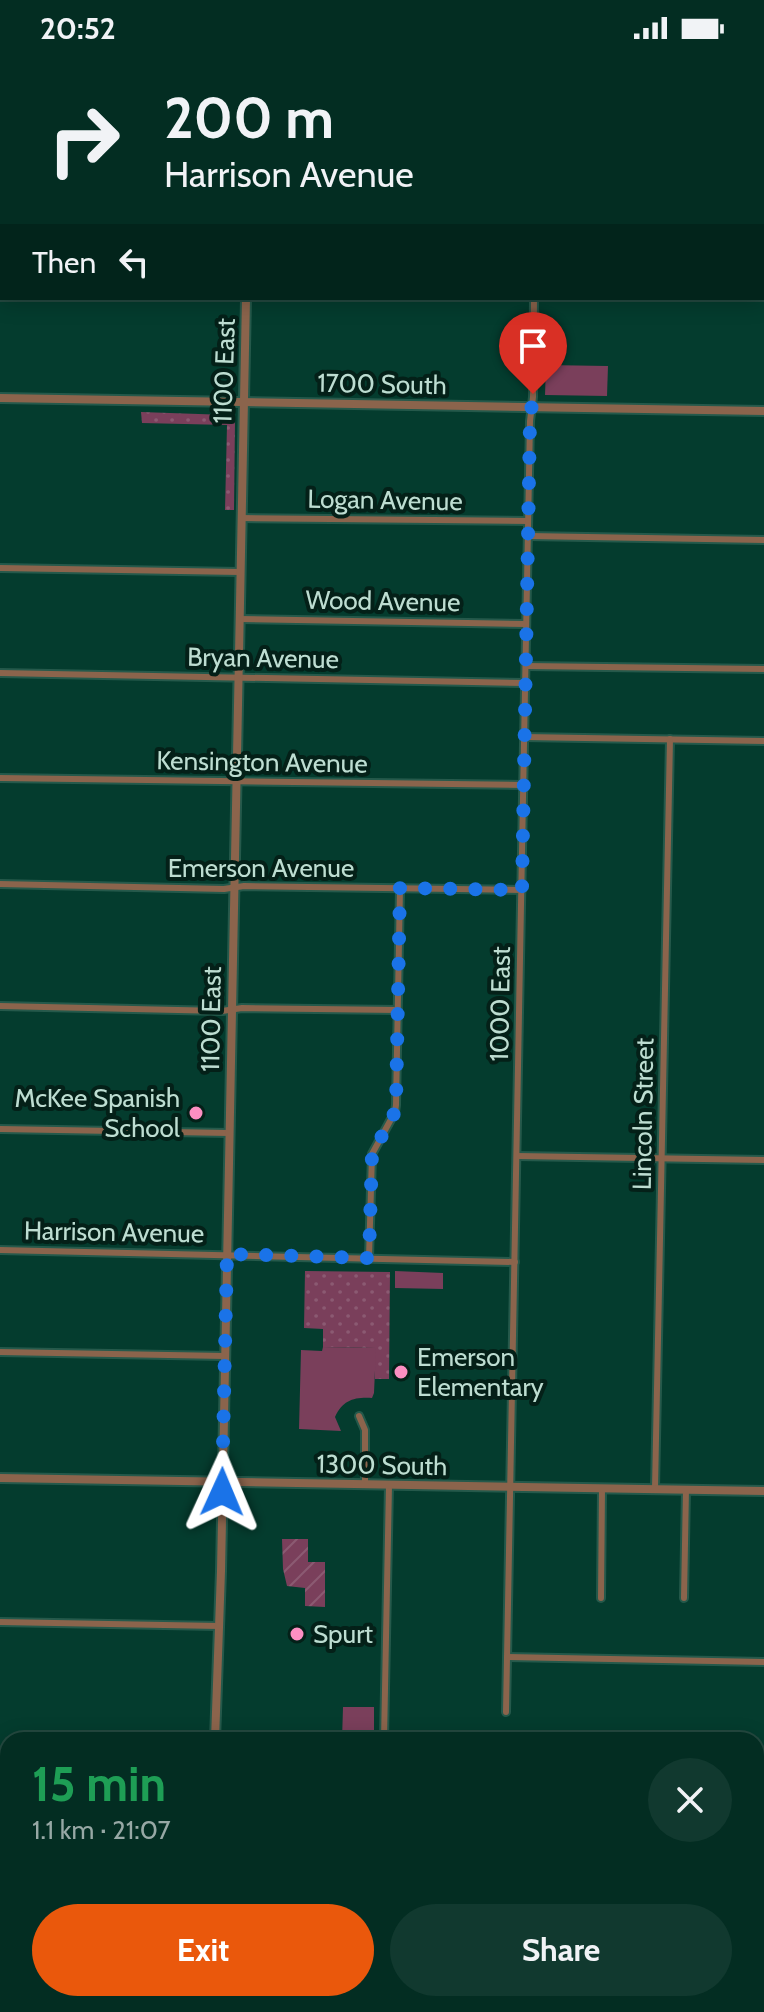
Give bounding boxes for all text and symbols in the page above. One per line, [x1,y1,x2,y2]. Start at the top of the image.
text: 20:52 [40,10,116,47]
text: 200 m [164,84,334,152]
icon: right [32,88,136,192]
text: Harrison Avenue [164,152,414,196]
icon: left [112,240,156,284]
text: Then [32,244,96,281]
pin [499,312,567,394]
street label: 1100 East [206,317,242,424]
icon: arrive [511,324,555,368]
street label: 1700 South [317,367,447,401]
street label: Logan Avenue [307,483,463,517]
street label: Wood Avenue [305,584,461,618]
street label: Bryan Avenue [187,641,339,675]
street label: Kensington Avenue [156,744,368,780]
street label: Emerson Avenue [168,852,354,884]
street label: 1000 East [483,946,517,1062]
street label: 1100 East [194,966,228,1072]
street label: Lincoln Street [626,1037,660,1190]
place label: McKee Spanish School [14,1082,180,1144]
marker: McKee Spanish School [187,1104,205,1122]
street label: Harrison Avenue [24,1214,204,1250]
place label: Emerson Elementary [417,1341,544,1403]
marker: Emerson Elementary [392,1363,410,1381]
street label: 1300 South [316,1448,448,1482]
position arrow [180,1450,264,1534]
place label: Spurt [313,1618,373,1650]
marker: Spurt [288,1625,306,1643]
text: 15 min [32,1755,166,1813]
button: close [648,1758,732,1842]
text: 1.1 km · 21:07 [32,1814,171,1846]
button: Exit [32,1904,374,1996]
button: Share [390,1904,732,1996]

